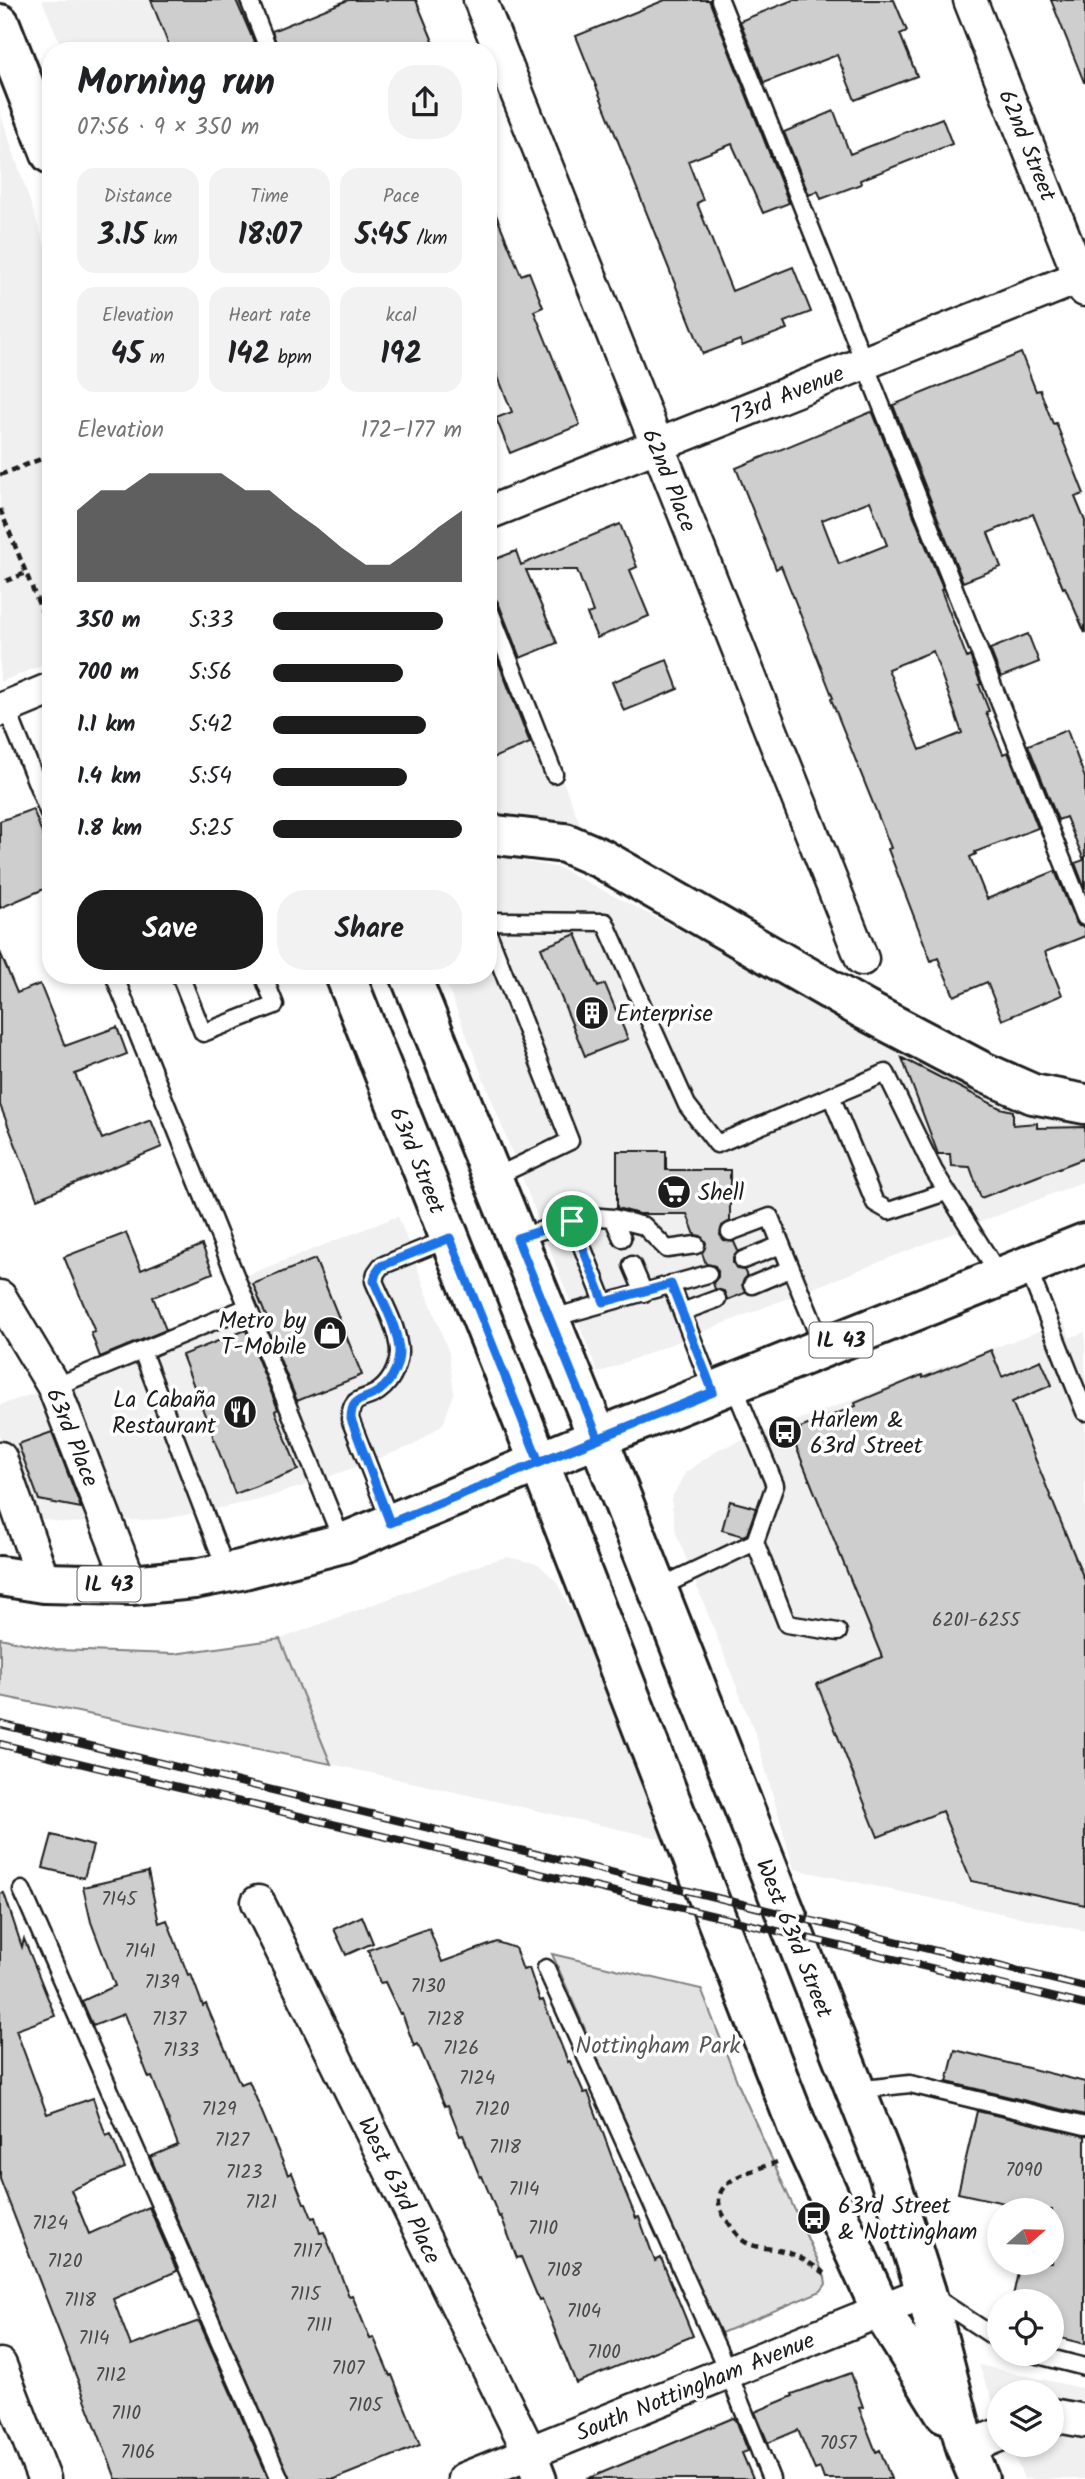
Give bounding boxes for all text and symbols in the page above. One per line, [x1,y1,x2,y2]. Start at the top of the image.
text: Morning run [77,54,275,114]
button: share [388,65,462,139]
street label: 62nd Street [987,85,1065,208]
text: 07:56 · 9 × 350 m [77,110,259,146]
text: Distance [104,182,172,212]
text: Time [250,182,289,212]
text: Pace [383,182,419,212]
text: 3.15 [98,212,146,260]
text: 18:07 [238,212,301,260]
text: 5:45 [355,212,409,260]
text: km [146,224,178,254]
text: /km [409,224,447,254]
text: Elevation [102,301,174,331]
text: Heart rate [228,301,311,331]
text: kcal [386,301,417,331]
text: 45 [111,331,142,379]
text: 142 [227,331,270,379]
text: 192 [380,331,422,379]
text: m [142,343,165,373]
text: bpm [270,343,312,373]
street label: 73rd Avenue [725,357,850,435]
text: Elevation [77,413,164,449]
text: 172–177 m [361,413,462,449]
street label: 62nd Place [631,424,705,538]
text: 350 m [77,603,141,639]
text: 5:33 [189,603,233,639]
text: 700 m [77,655,139,691]
text: 5:56 [189,655,232,691]
text: 1.1 km [77,707,135,743]
text: 5:42 [189,707,233,743]
text: 1.4 km [77,759,141,795]
text: 5:54 [189,759,232,795]
text: 1.8 km [77,811,142,847]
text: 5:25 [189,811,233,847]
button: Save [77,890,263,970]
button: Share [277,890,462,970]
building icon: Enterprise [573,994,611,1032]
place label: Enterprise [616,997,713,1033]
street label: 63rd Street [378,1102,454,1221]
supermarket icon: Shell [655,1173,693,1211]
place label: Shell [698,1176,745,1212]
pin [542,1191,602,1251]
icon: arrive [553,1202,591,1240]
place label: Metro by T-Mobile [218,1304,306,1366]
shop icon: Metro by T-Mobile [311,1314,349,1352]
road number: IL 43 [810,1322,872,1358]
street label: 63rd Place [35,1383,107,1493]
place label: La Cabaña Restaurant [112,1383,217,1445]
restaurant icon: La Cabaña Restaurant [221,1393,259,1431]
place label: Harlem & 63rd Street [810,1403,924,1465]
bus stop icon: Harlem & 63rd Street [766,1413,804,1451]
road number: IL 43 [78,1566,140,1602]
house number: 6201-6255 [932,1606,1022,1636]
street label: West 63rd Street [745,1854,842,2025]
house number: 7145 [101,1885,138,1915]
house number: 7141 [124,1937,156,1967]
house number: 7139 [145,1968,179,1998]
house number: 7130 [410,1972,446,2002]
house number: 7137 [152,2005,187,2035]
house number: 7128 [426,2005,464,2035]
park label: Nottingham Park [576,2029,741,2065]
house number: 7126 [443,2034,479,2064]
house number: 7133 [163,2036,199,2066]
house number: 7124 [459,2064,495,2094]
house number: 7129 [201,2095,237,2125]
house number: 7120 [474,2095,510,2125]
street label: West 63rd Place [347,2111,449,2271]
house number: 7127 [215,2126,250,2156]
house number: 7118 [489,2133,522,2163]
house number: 7090 [1005,2156,1043,2186]
house number: 7123 [226,2158,262,2188]
house number: 7114 [508,2175,540,2205]
house number: 7121 [245,2188,277,2218]
place label: 63rd Street & Nottingham [838,2189,977,2251]
north arrow [987,2198,1064,2275]
map controls [987,2198,1064,2457]
bus stop icon: 63rd Street & Nottingham [795,2199,833,2237]
house number: 7124 [32,2209,68,2239]
house number: 7110 [528,2214,558,2244]
house number: 7117 [292,2237,323,2267]
house number: 7120 [47,2247,83,2277]
house number: 7108 [546,2256,582,2286]
house number: 7115 [290,2280,322,2310]
house number: 7118 [64,2286,97,2316]
button: locate [987,2289,1064,2366]
house number: 7104 [567,2297,601,2327]
house number: 7111 [306,2311,332,2341]
street label: South Nottingham Avenue [571,2323,821,2452]
house number: 7114 [78,2324,110,2354]
house number: 7100 [587,2338,621,2368]
house number: 7107 [332,2354,366,2384]
house number: 7112 [95,2361,127,2391]
button: layers [987,2380,1064,2457]
house number: 7105 [348,2391,384,2421]
house number: 7110 [111,2399,141,2429]
house number: 7057 [819,2429,858,2459]
house number: 7106 [121,2438,155,2468]

